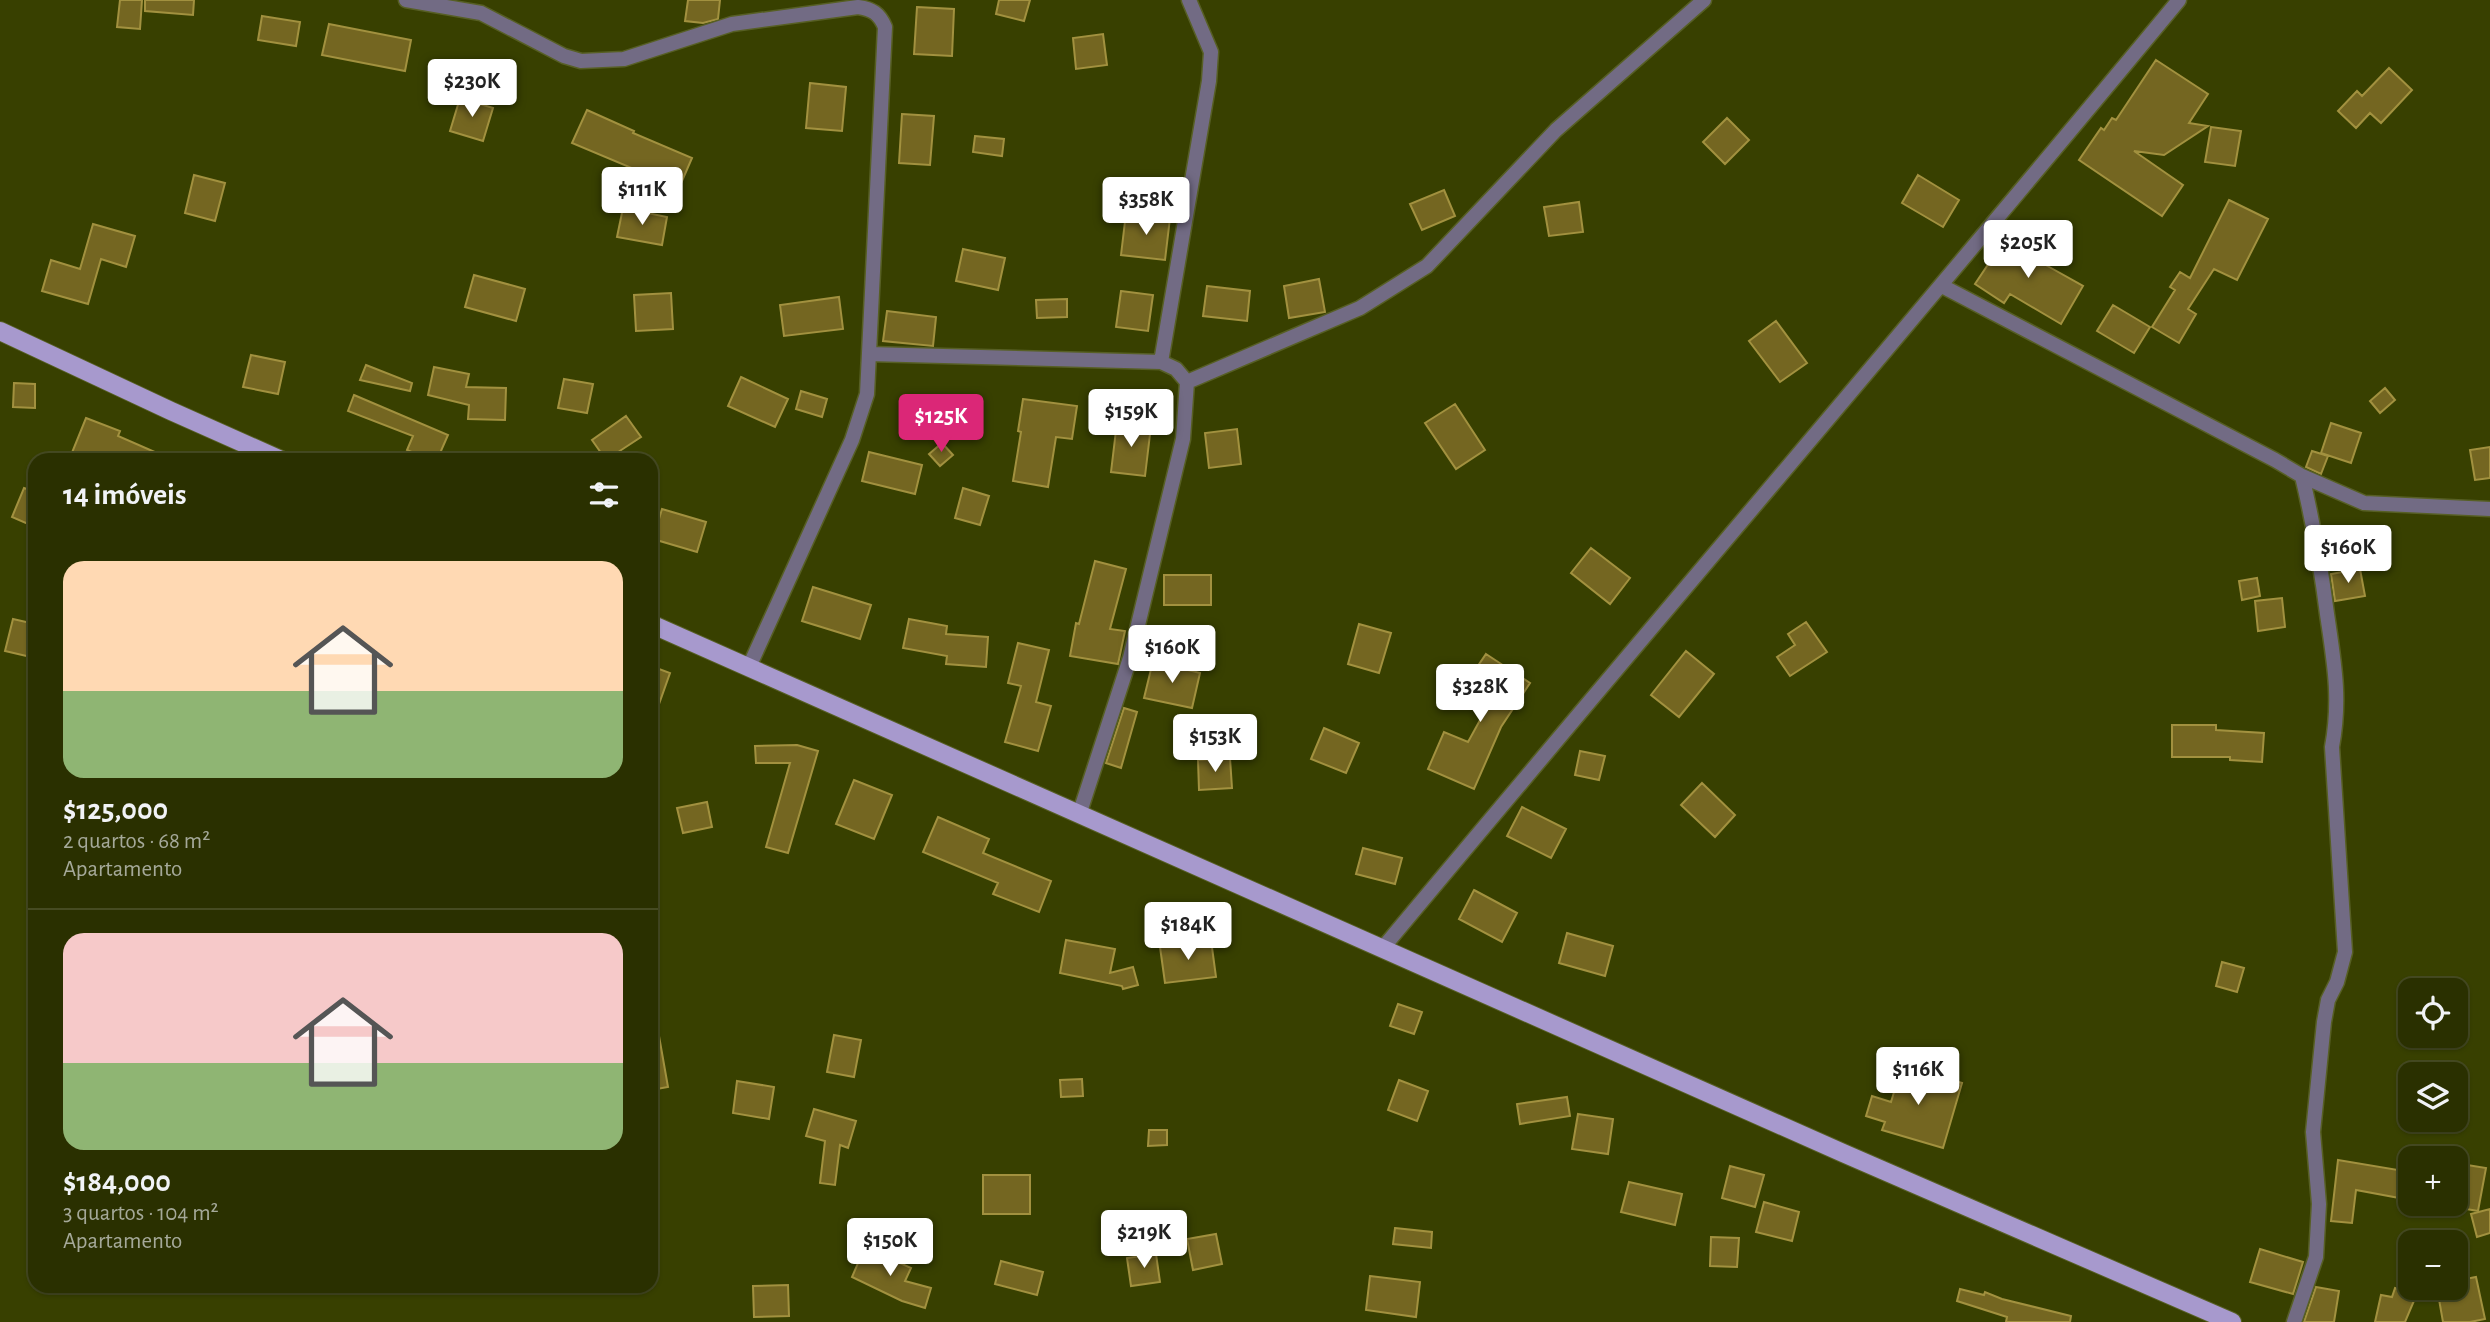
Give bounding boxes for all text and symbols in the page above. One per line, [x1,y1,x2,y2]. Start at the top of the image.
pin: $230K [423,60,521,119]
text: $230K [444,70,500,93]
pin: $111K [593,168,691,227]
pin: $358K [1097,177,1195,237]
text: $111K [618,178,666,201]
text: $358K [1119,188,1173,211]
pin: $205K [1979,220,2077,280]
text: $205K [2000,231,2056,254]
pin: $159K [1082,390,1180,449]
pin: $125K [892,394,990,454]
text: $159K [1104,400,1158,423]
text: $125K [915,405,967,428]
icon: filters [585,476,623,514]
text: 14 imóveis [63,480,186,510]
pin: $160K [2299,526,2397,585]
text: $160K [2320,536,2376,559]
icon: home [280,607,406,733]
pin: $160K [1123,626,1221,685]
text: $160K [1144,636,1200,659]
pin: $328K [1431,664,1529,724]
text: $328K [1452,675,1508,698]
pin: $153K [1166,714,1264,774]
text: $153K [1189,725,1241,748]
text: $125,000 [63,795,168,825]
text: 2 quartos · 68 m² [63,830,210,853]
text: Apartamento [63,858,182,881]
pin: $184K [1139,902,1237,962]
text: $184K [1161,913,1215,936]
map controls [2398,978,2468,1300]
button: locate [2398,978,2468,1048]
icon: home [280,979,406,1105]
pin: $116K [1869,1048,1967,1107]
text: $116K [1892,1058,1944,1081]
button: layers [2398,1062,2468,1132]
button: + [2398,1146,2468,1216]
text: $184,000 [63,1167,171,1197]
text: 3 quartos · 104 m² [63,1202,219,1225]
pin: $219K [1095,1210,1193,1270]
pin: $150K [841,1218,939,1278]
text: $219K [1117,1221,1171,1244]
text: $150K [863,1229,917,1252]
text: Apartamento [63,1230,182,1253]
button: − [2398,1230,2468,1300]

